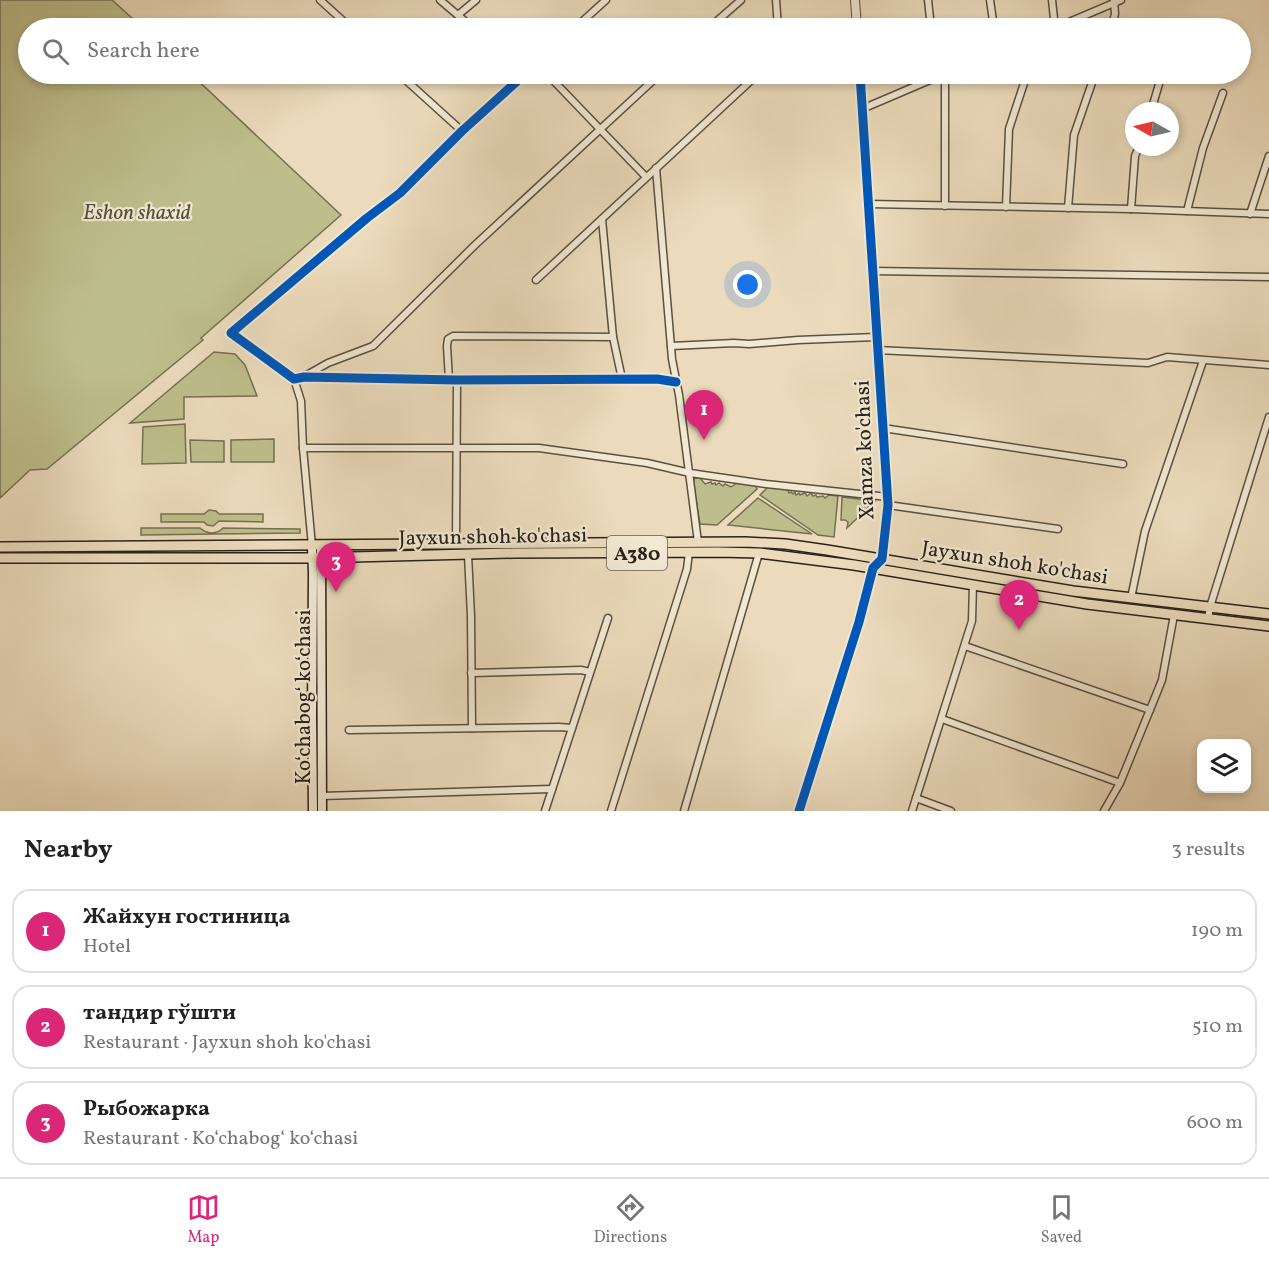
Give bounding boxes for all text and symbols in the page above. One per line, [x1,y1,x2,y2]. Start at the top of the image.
search box [18,18,1251,84]
icon: search [39,35,72,68]
text: Search here [87,36,200,67]
north arrow [1125,102,1179,156]
park label: Eshon shaxid [83,199,191,228]
your location [733,270,762,299]
street label: Xamza ko'chasi [849,380,882,520]
pin: 1 [684,390,724,440]
street label: Jayxun shoh ko'chasi [399,521,588,554]
street label: Jayxun shoh ko'chasi [919,534,1110,593]
road number: A380 [607,536,667,570]
pin: 3 [316,542,356,592]
pin: 2 [1000,580,1038,630]
street label: Ko‘chabog‘ ko‘chasi [290,610,319,784]
map controls [1197,739,1251,793]
button: layers [1197,739,1251,793]
text: Nearby [24,832,113,868]
text: 3 results [1171,836,1245,864]
text: Жайхун гостиница [83,902,291,933]
text: 1 [41,917,50,945]
text: 190 m [1191,917,1243,945]
text: Hotel [83,933,131,961]
text: тандир гўшти [83,998,236,1029]
text: 2 [40,1013,51,1041]
text: 510 m [1192,1013,1243,1041]
text: Restaurant · Jayxun shoh ko'chasi [83,1029,371,1057]
text: Рыбожарка [83,1094,210,1125]
text: 3 [40,1109,51,1137]
text: 600 m [1187,1109,1243,1137]
text: Restaurant · Ko‘chabog‘ ko‘chasi [83,1125,358,1153]
tab: Map [187,1191,220,1249]
tab: Directions [594,1191,667,1249]
tab: Saved [1041,1191,1082,1249]

